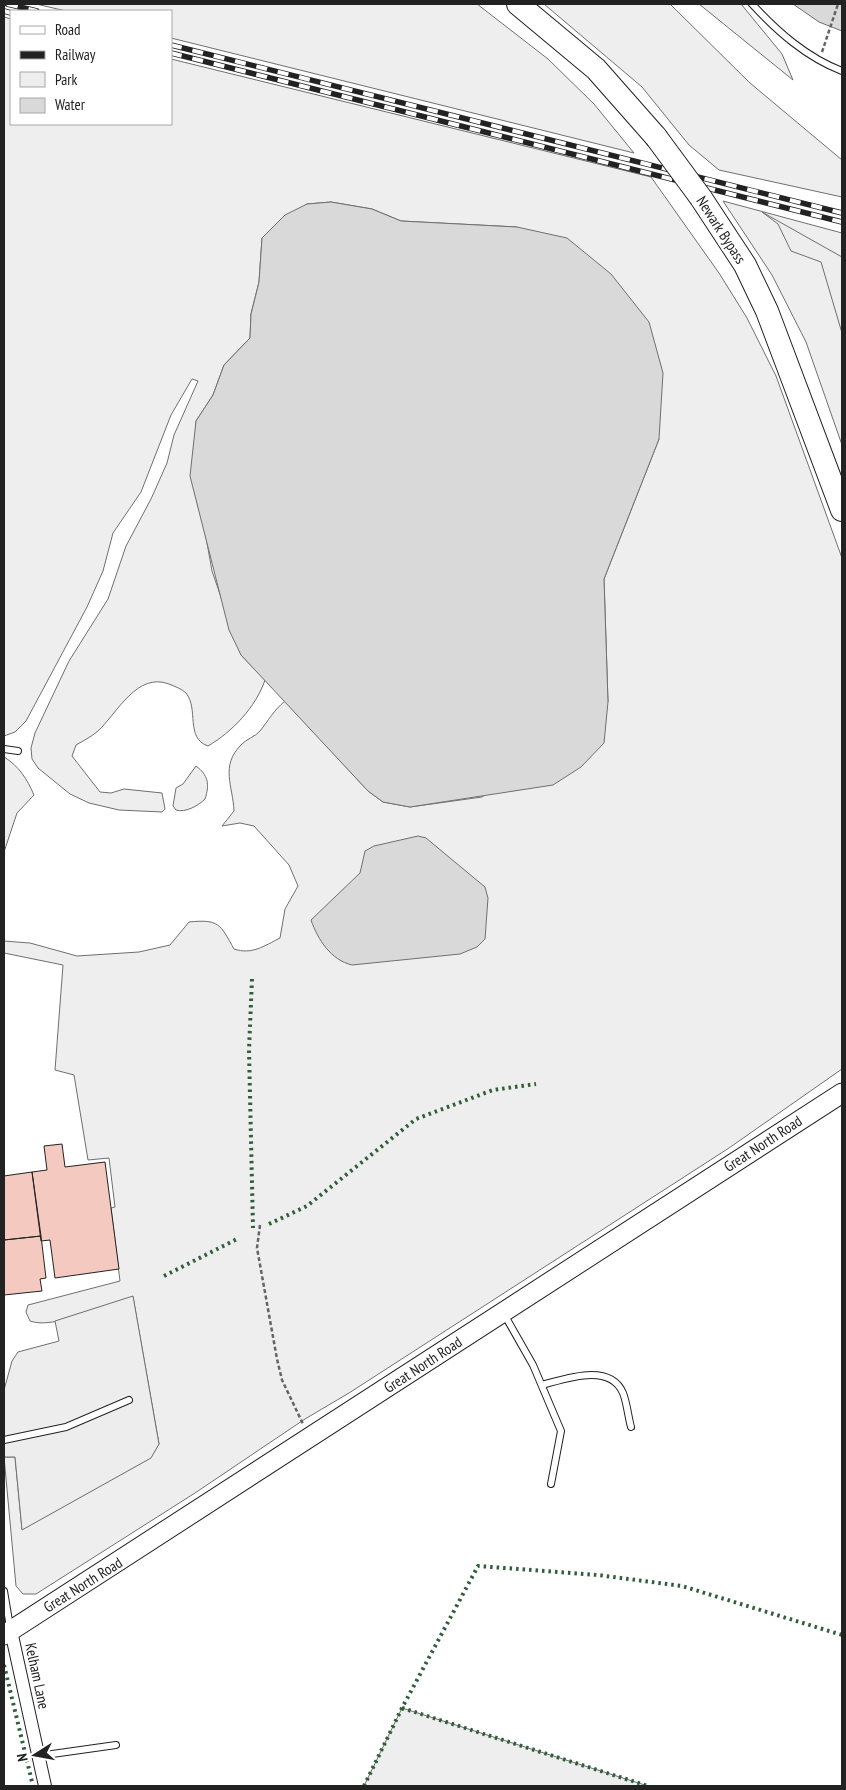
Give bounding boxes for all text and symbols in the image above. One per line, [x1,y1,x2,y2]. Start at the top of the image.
legend [10,10,172,125]
text: Road [55,20,81,39]
text: Railway [55,45,96,64]
text: Park [55,70,77,89]
text: Water [55,95,86,114]
street label: Newark Bypass [692,192,750,267]
street label: Great North Road [720,1111,805,1176]
street label: Great North Road [380,1332,465,1397]
street label: Great North Road [40,1553,126,1616]
street label: Kelham Lane [21,1641,54,1711]
north arrow [10,1730,60,1780]
text: N [13,1752,32,1763]

